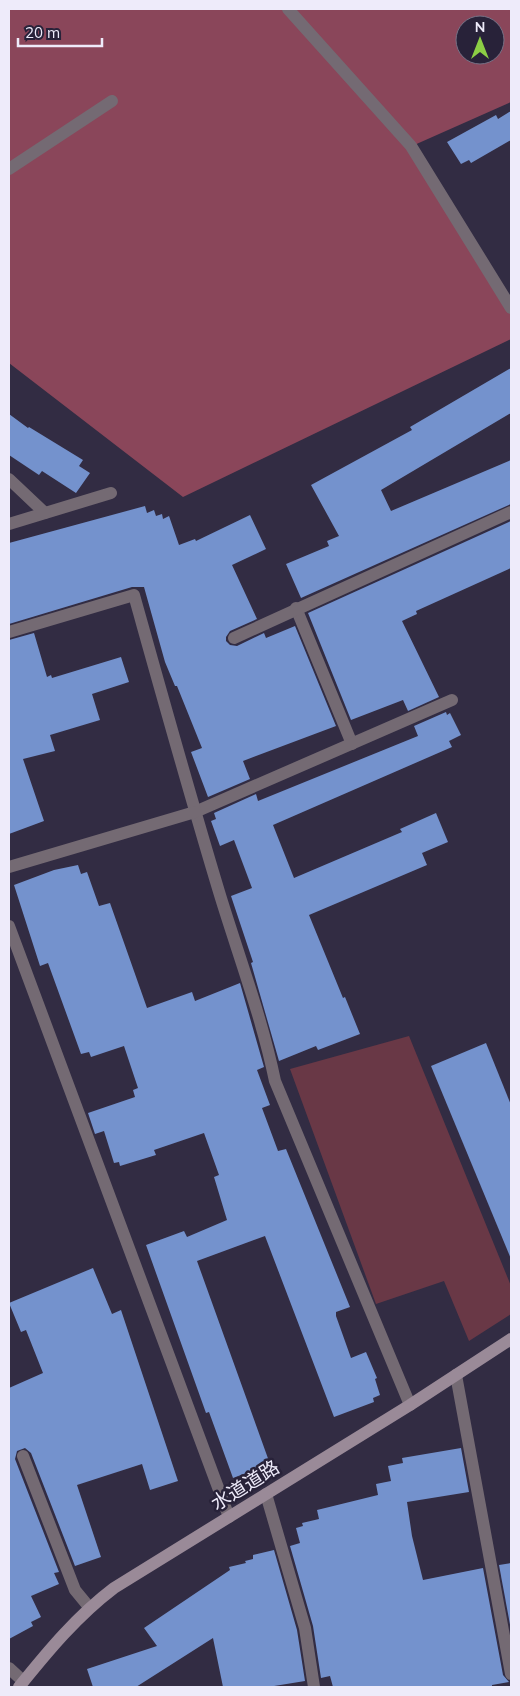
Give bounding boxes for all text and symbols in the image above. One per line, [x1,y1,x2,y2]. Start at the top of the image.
scale bar [18,15,101,47]
north arrow [455,15,505,65]
text: N [475,18,485,36]
text: 20 m [25,23,60,42]
street label: 水道道路 [206,1455,284,1515]

